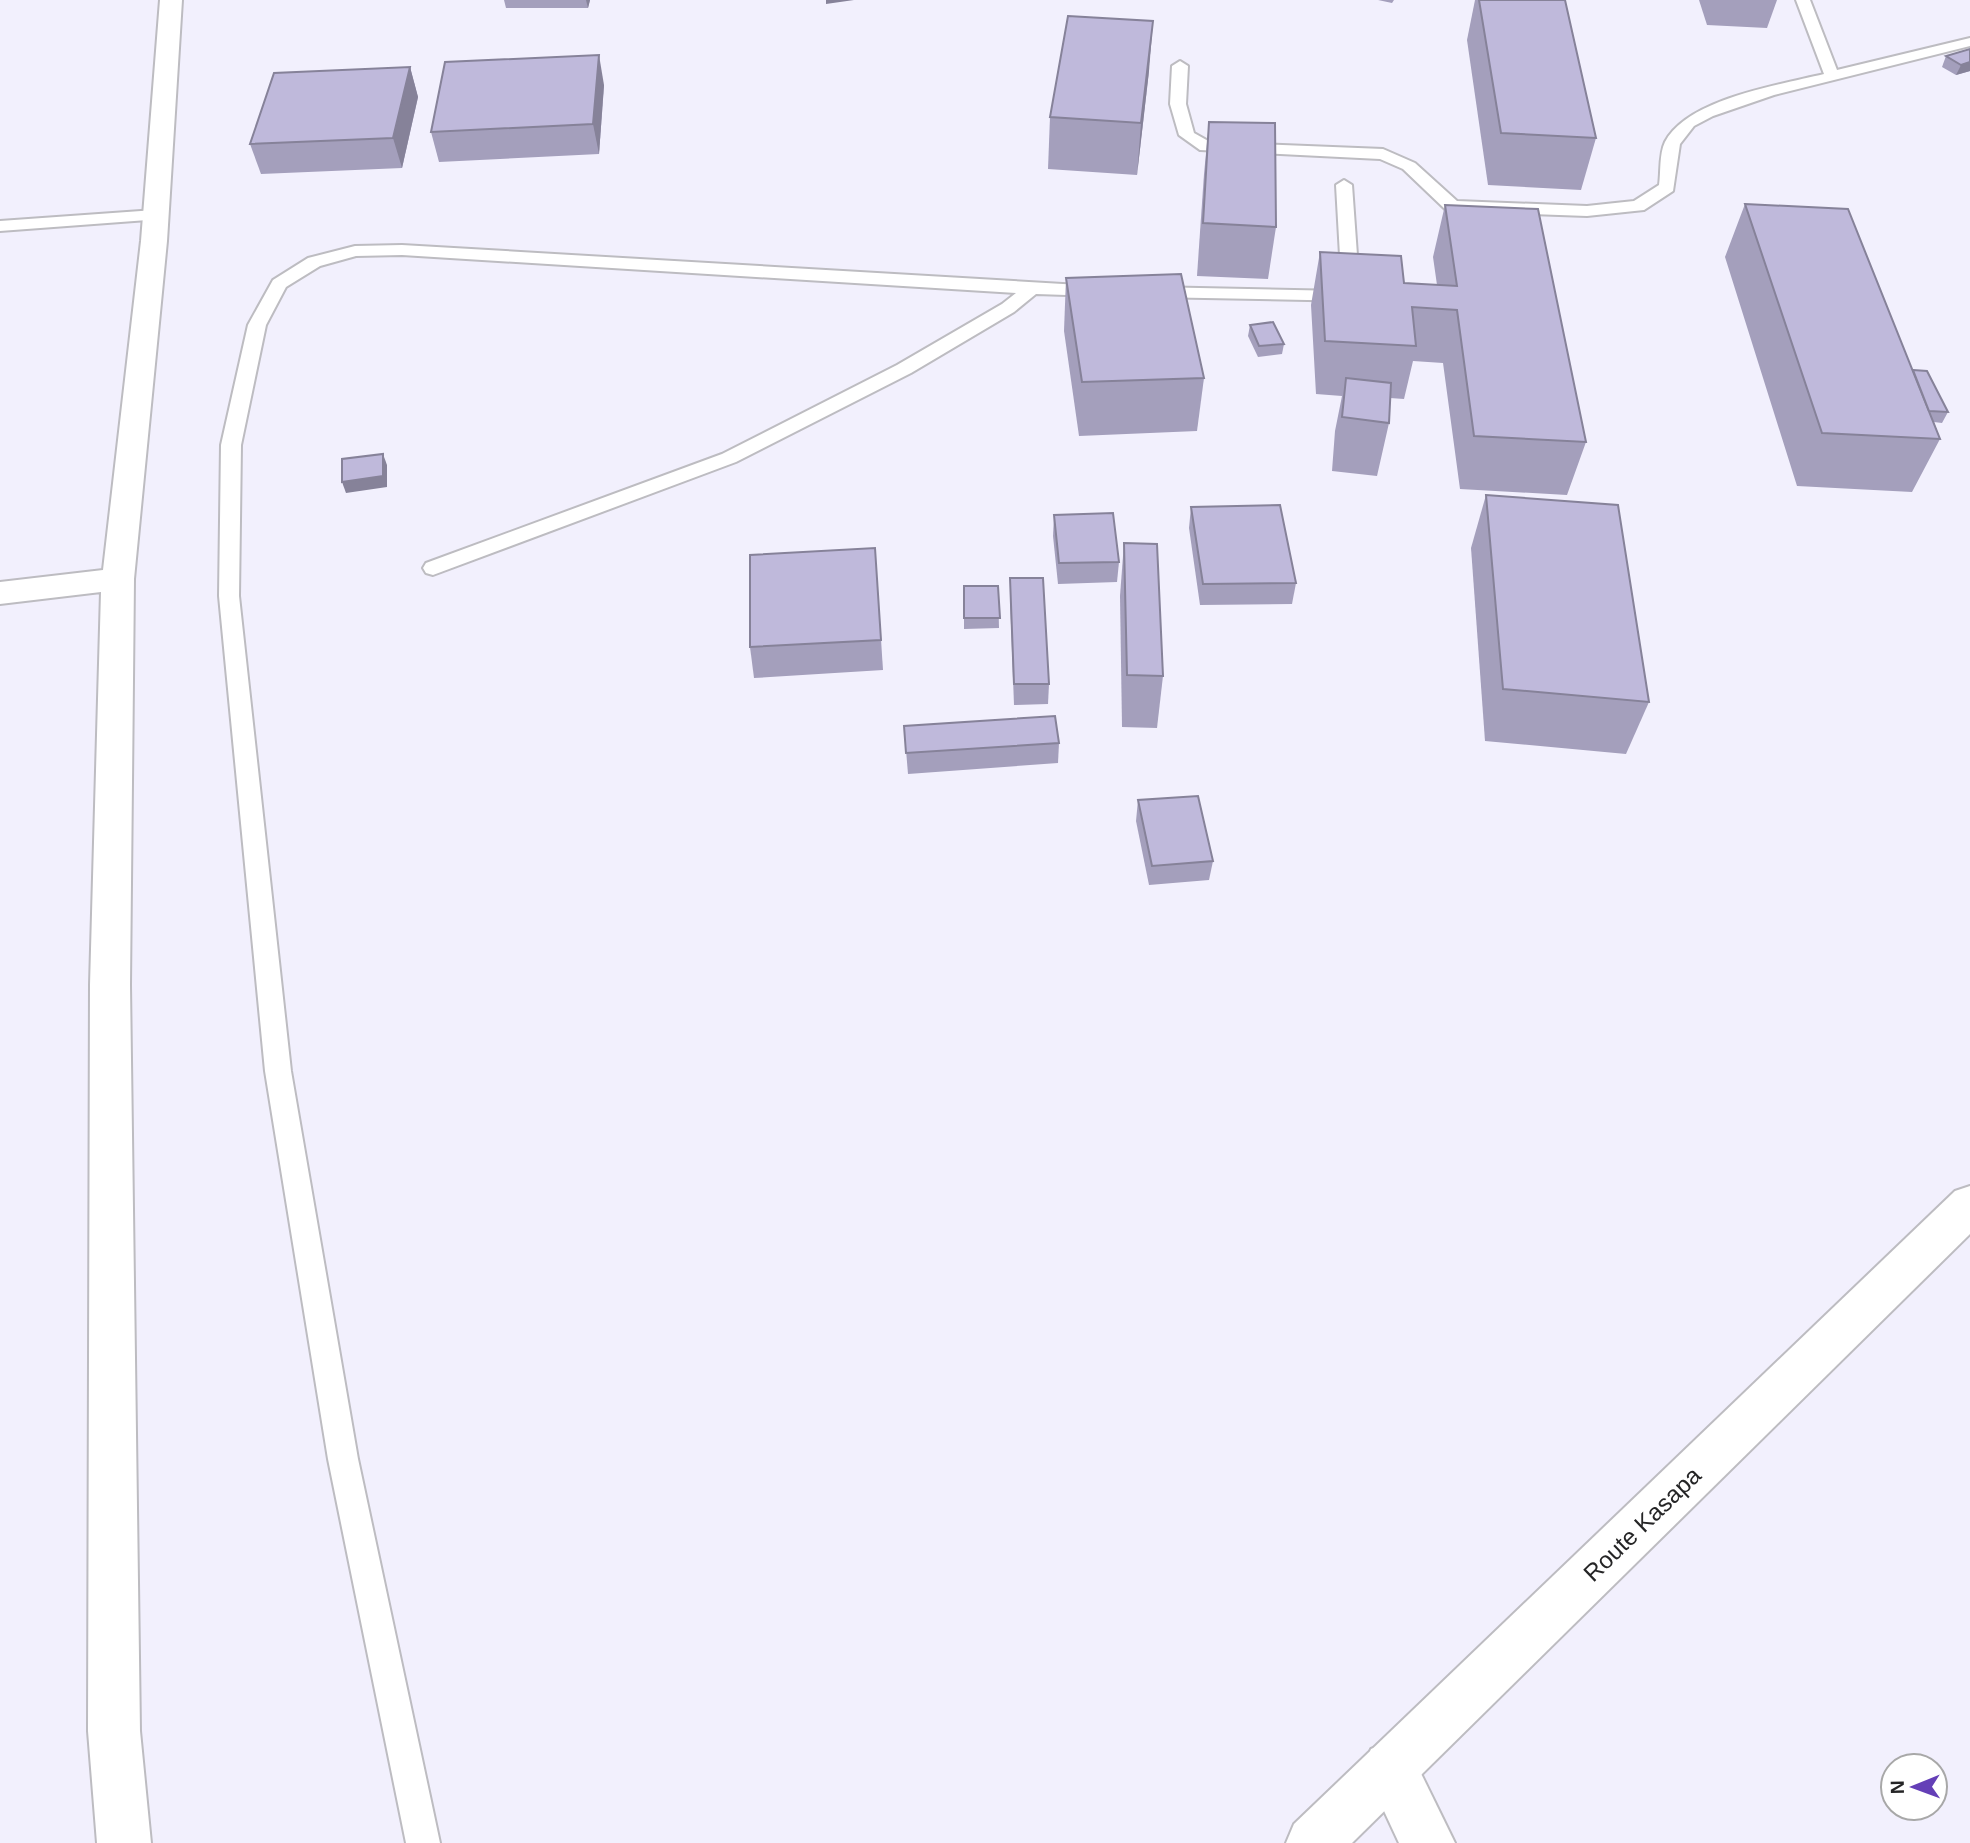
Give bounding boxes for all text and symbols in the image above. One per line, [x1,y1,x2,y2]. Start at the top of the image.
street label: Route Kasapa [1578,1461,1707,1587]
north arrow [1879,1752,1949,1822]
text: N [1887,1780,1908,1794]

